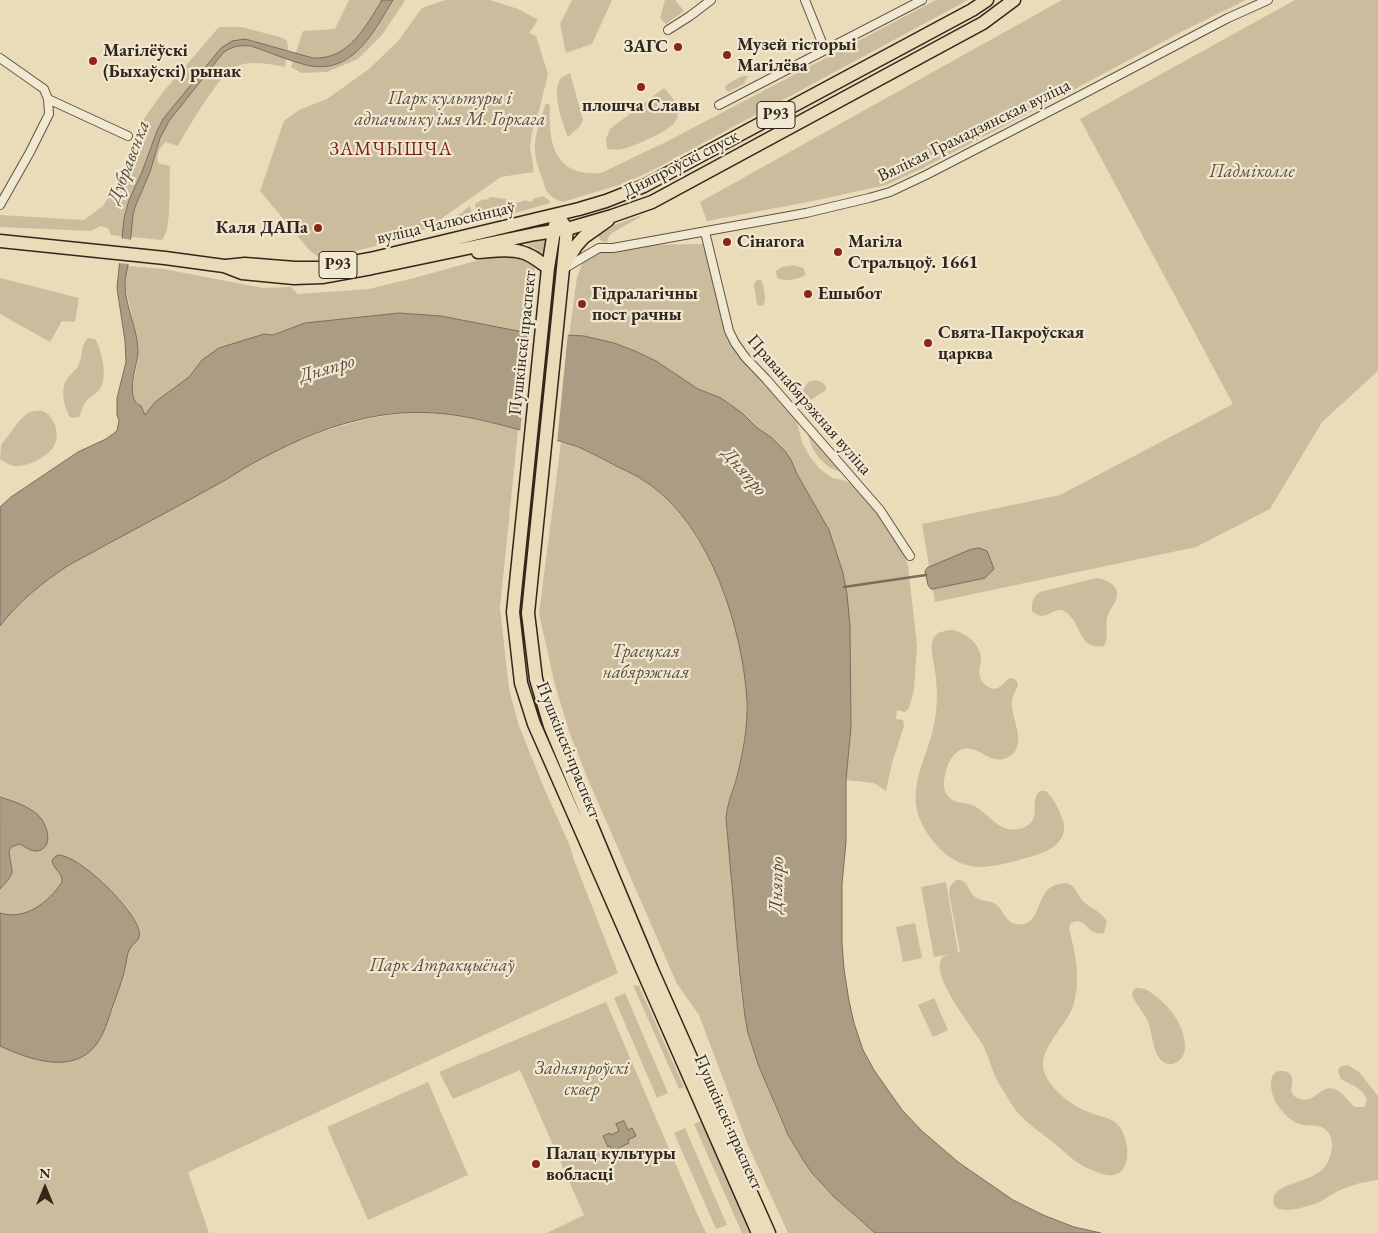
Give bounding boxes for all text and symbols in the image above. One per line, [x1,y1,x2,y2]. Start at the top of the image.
place label: Музей гісторыі Магілёва [737,34,856,76]
place label: ЗАГС [624,36,668,58]
place label: Магілёўскі (Быхаўскі) рынак [103,40,241,82]
marker: ЗАГС [672,41,684,53]
marker: Музей гісторыі Магілёва [721,49,733,61]
marker: Магілёўскі (Быхаўскі) рынак [87,55,99,67]
street label: Вялікая Грамадзянская вуліца [874,75,1074,187]
marker: плошча Славы [635,81,647,93]
park label: Парк культуры і адпачынку імя М. Горкага [355,88,545,130]
place label: плошча Славы [582,95,700,117]
road number: Р93 [757,102,795,128]
water label: Дубравенка [103,117,155,207]
street label: Дняпроўскі спуск [619,125,743,203]
district label: ЗАМЧЫШЧА [328,139,454,161]
park label: Падміколле [1209,161,1295,183]
street label: вуліца Чалюскінцаў [375,197,517,249]
place label: Каля ДАПа [216,217,308,239]
marker: Каля ДАПа [312,222,324,234]
place label: Сінагога [737,231,805,253]
place label: Магіла Стральцоў. 1661 [848,231,978,274]
marker: Сінагога [721,236,733,248]
marker: Магіла Стральцоў. 1661 [832,246,844,258]
road number: Р93 [319,252,357,278]
street label: Пушкінскі праспект [505,269,541,417]
place label: Гідралагічны пост рачны [592,283,698,326]
place label: Ешыбот [818,283,882,305]
marker: Ешыбот [802,288,814,300]
marker: Гідралагічны пост рачны [576,298,588,310]
place label: Свята-Пакроўская царква [938,322,1084,364]
street label: Праванабярэжная вуліца [742,330,876,480]
marker: Свята-Пакроўская царква [922,337,934,349]
water label: Дняпро [297,350,357,388]
water label: Дняпро [717,443,771,501]
park label: Траецкая набярэжная [602,641,690,684]
street label: Пушкінскі праспект [531,678,605,822]
water label: Дняпро [765,856,789,914]
park label: Парк Атракцыёнаў [369,955,515,977]
street label: Пушкінскі праспект [689,1051,767,1193]
park label: Задняпроўскі сквер [535,1058,629,1100]
place label: Палац культуры вобласці [546,1143,676,1186]
marker: Палац культуры вобласці [530,1158,542,1170]
north arrow [20,1163,70,1213]
text: N [39,1164,51,1182]

